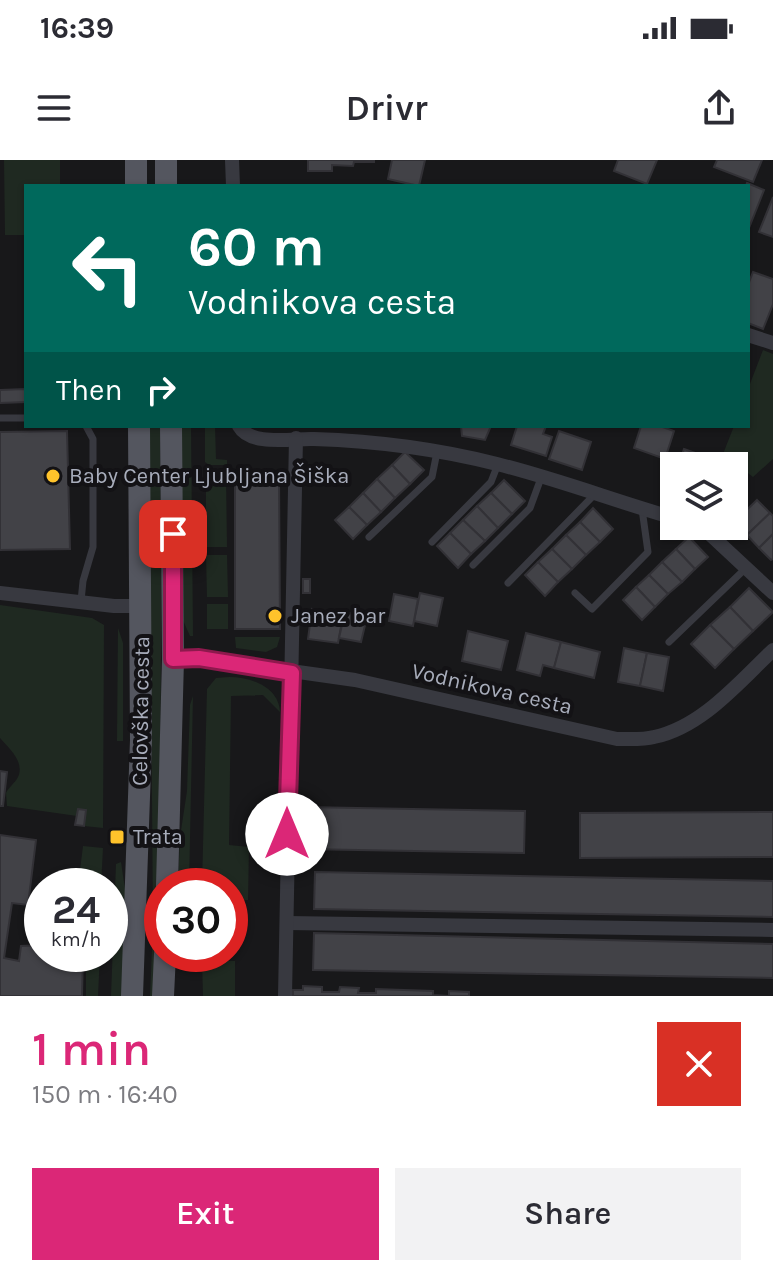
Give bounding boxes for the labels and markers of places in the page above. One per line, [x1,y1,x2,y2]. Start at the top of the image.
place label: Baby Center Ljubljana Šiška [69,462,349,489]
marker: Baby Center Ljubljana Šiška [44,467,62,485]
pin [139,500,207,568]
place label: Janez bar [291,603,385,629]
marker: Janez bar [266,607,284,625]
place label: Trata [133,824,183,850]
marker: Trata [108,828,126,846]

